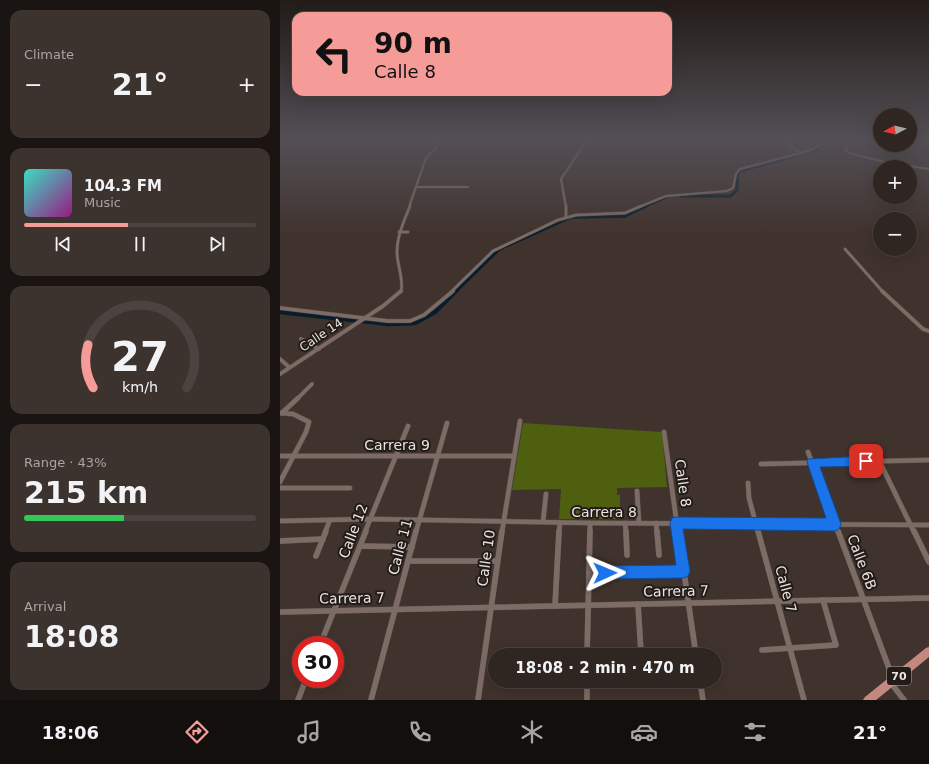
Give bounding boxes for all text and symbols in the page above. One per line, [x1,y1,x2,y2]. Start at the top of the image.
text: 90 m [374,27,452,60]
icon: left [308,28,360,80]
text: Climate [24,47,74,62]
text: Calle 8 [374,61,436,82]
text: 21° [112,67,168,102]
text: − [24,72,42,97]
text: + [238,72,256,97]
north arrow [873,108,917,152]
map controls [873,108,917,256]
button: + [873,160,917,204]
text: 104.3 FM [84,177,162,195]
text: Music [84,195,121,210]
button: − [873,212,917,256]
icon: previous [52,233,74,255]
icon: pause [129,233,151,255]
icon: next [206,233,228,255]
street label: Calle 14 [297,316,345,354]
text: 27 [111,332,169,381]
text: km/h [122,379,158,395]
street label: Carrera 9 [364,437,430,453]
pin [849,444,883,478]
icon: arrive [855,450,877,472]
text: Range · 43% [24,455,107,470]
street label: Calle 8 [672,458,694,508]
text: 215 km [24,475,148,510]
street label: Calle 12 [335,502,371,560]
street label: Carrera 8 [571,504,637,520]
street label: Calle 11 [385,517,415,577]
street label: Calle 10 [474,529,498,587]
street label: Calle 6B [844,532,880,592]
position arrow [584,552,626,594]
street label: Calle 7 [772,564,800,614]
street label: Carrera 7 [643,582,709,600]
street label: Carrera 7 [319,589,385,607]
text: Arrival [24,599,66,614]
text: 18:08 [24,619,120,654]
speed limit sign: 30 [292,636,344,688]
text: 18:08 · 2 min · 470 m [515,659,695,677]
road number: 70 [887,667,911,685]
icon: directions [183,718,211,746]
icon: music [295,718,323,746]
icon: phone [406,718,434,746]
icon: climate [518,718,546,746]
icon: car [630,718,658,746]
icon: filters [741,718,769,746]
text: 18:06 [42,722,99,743]
text: 21° [853,722,887,743]

